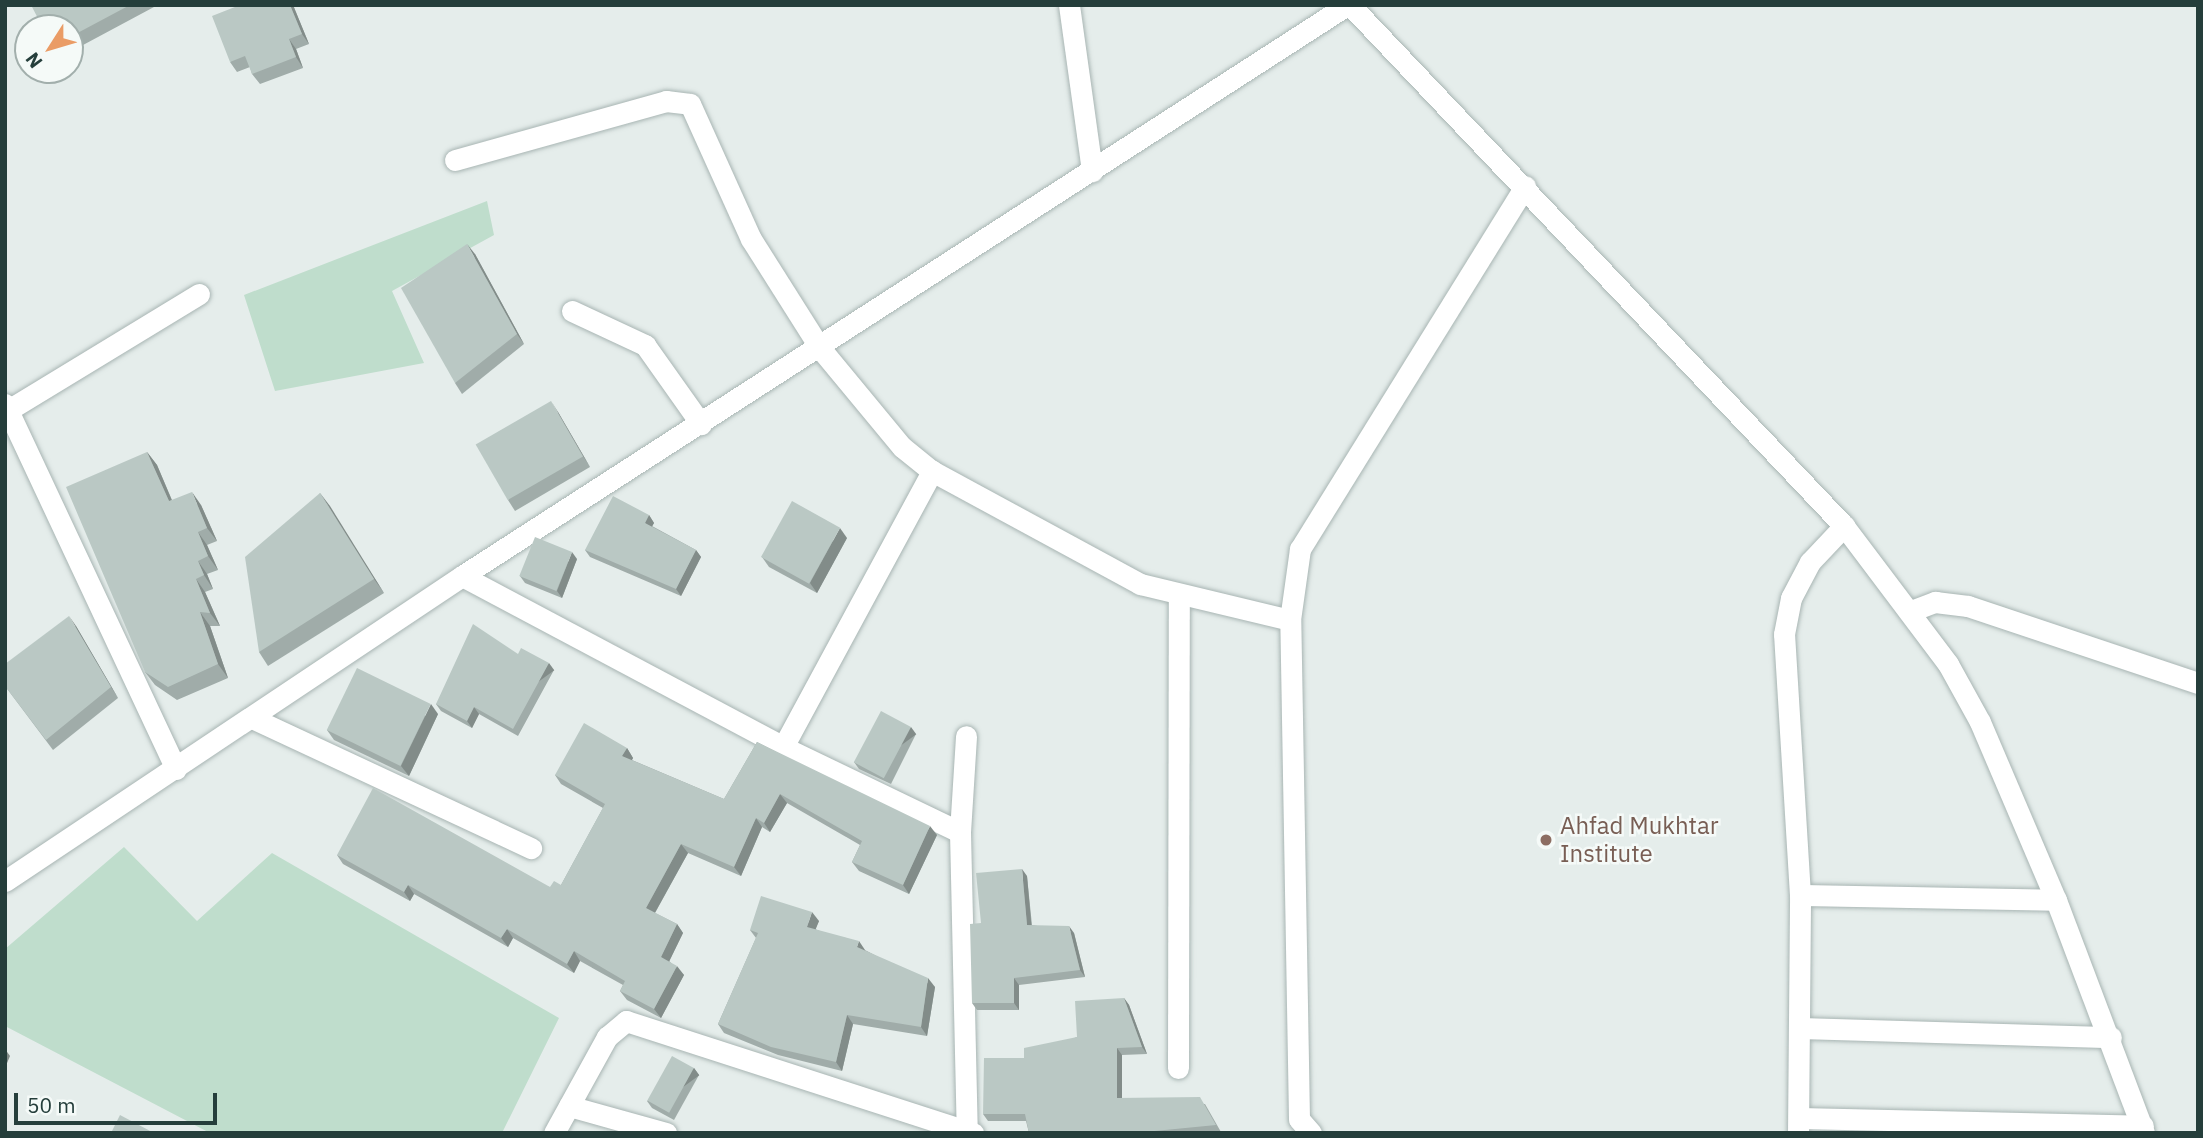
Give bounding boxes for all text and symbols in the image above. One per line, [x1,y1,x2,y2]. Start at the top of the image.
north arrow [14,14,84,84]
text: N [20,48,48,73]
place label: Ahfad Mukhtar Institute [1560,812,1719,868]
marker: Ahfad Mukhtar Institute [1538,832,1554,848]
scale bar [18,1078,220,1122]
text: 50 m [27,1091,76,1119]

